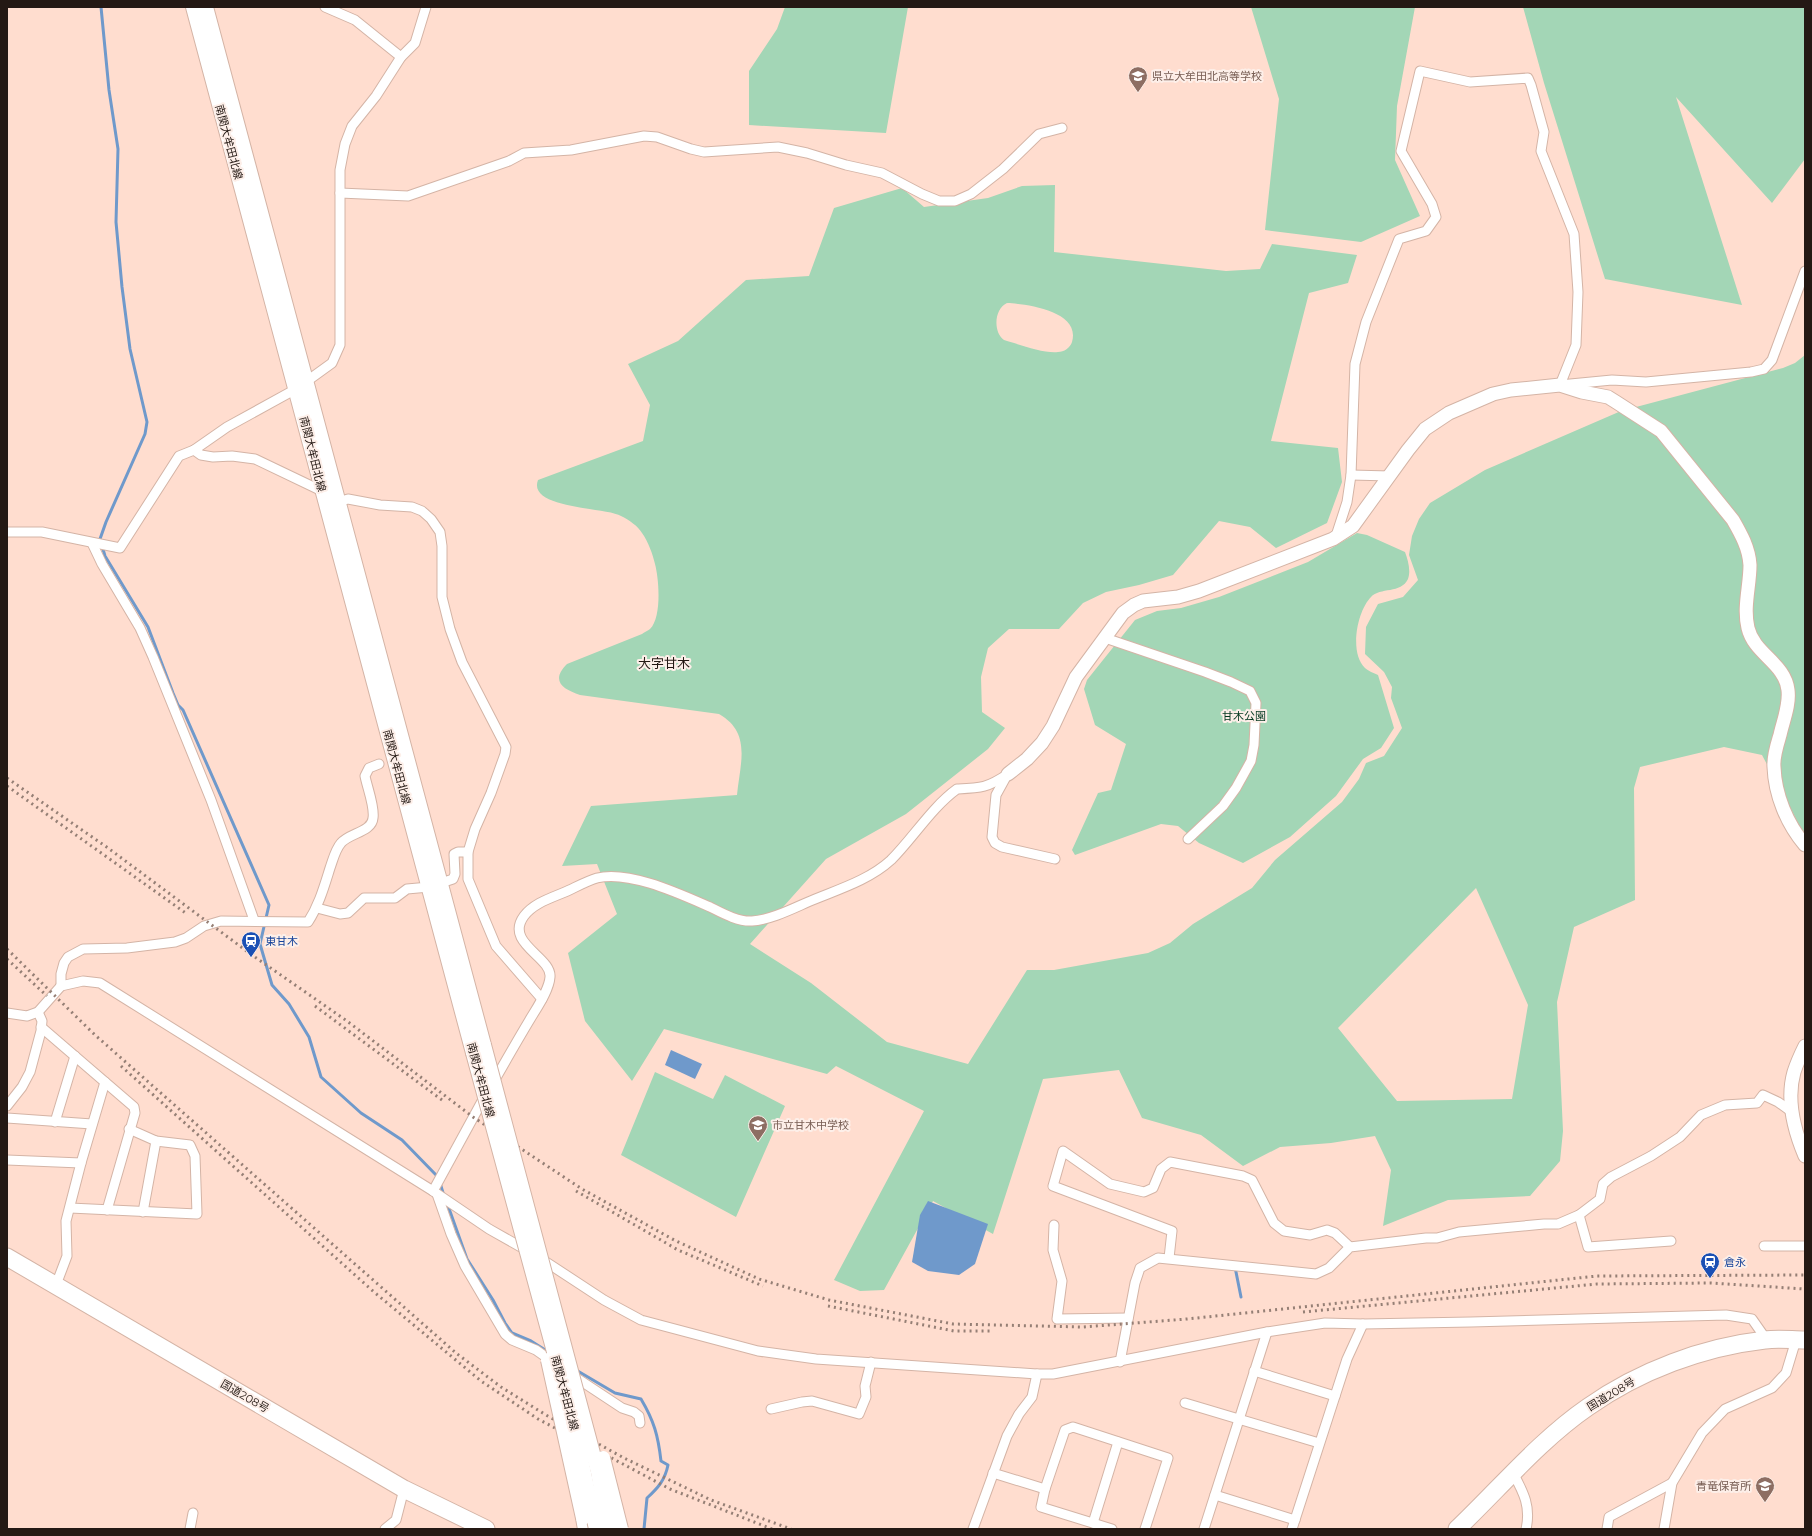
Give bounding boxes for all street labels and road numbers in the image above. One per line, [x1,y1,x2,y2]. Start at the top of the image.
street label: 南関大牟田北線 [212,103,246,181]
street label: 南関大牟田北線 [297,415,329,493]
street label: 南関大牟田北線 [380,728,414,806]
street label: 南関大牟田北線 [464,1041,498,1119]
street label: 南関大牟田北線 [548,1354,582,1432]
street label: 国道208号 [1584,1374,1638,1414]
street label: 国道208号 [218,1377,272,1415]

